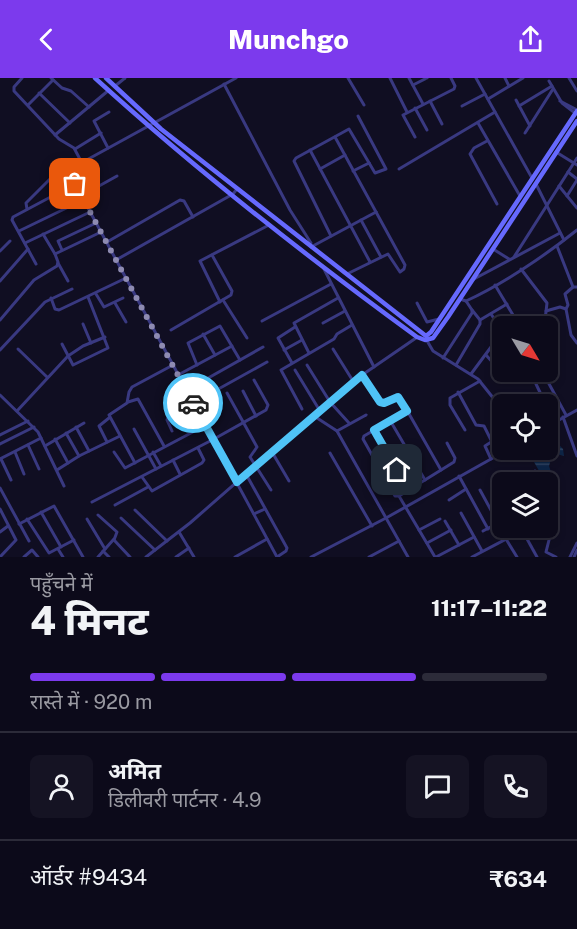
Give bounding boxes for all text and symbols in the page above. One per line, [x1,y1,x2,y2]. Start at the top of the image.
icon: back [30,23,63,56]
text: Munchgo [228,23,349,55]
icon: share [514,23,547,56]
pin [49,158,100,209]
icon: bag [58,167,91,200]
north arrow [492,316,558,382]
map controls [492,316,558,538]
courier [163,373,223,433]
icon: car [177,387,210,420]
button: locate [492,394,558,460]
pin [371,444,422,495]
icon: home [380,453,413,486]
button: layers [492,472,558,538]
text: पहुँचने में [30,572,93,596]
text: 11:17–11:22 [431,595,547,621]
text: 4 मिनट [30,598,149,644]
text: रास्ते में · 920 m [30,690,152,714]
button: person [30,755,93,818]
button: chat [406,755,469,818]
button: phone [484,755,547,818]
text: अमित [108,758,161,784]
text: डिलीवरी पार्टनर · 4.9 [108,788,262,812]
text: ऑर्डर #9434 [30,864,147,890]
text: ₹634 [489,866,547,892]

